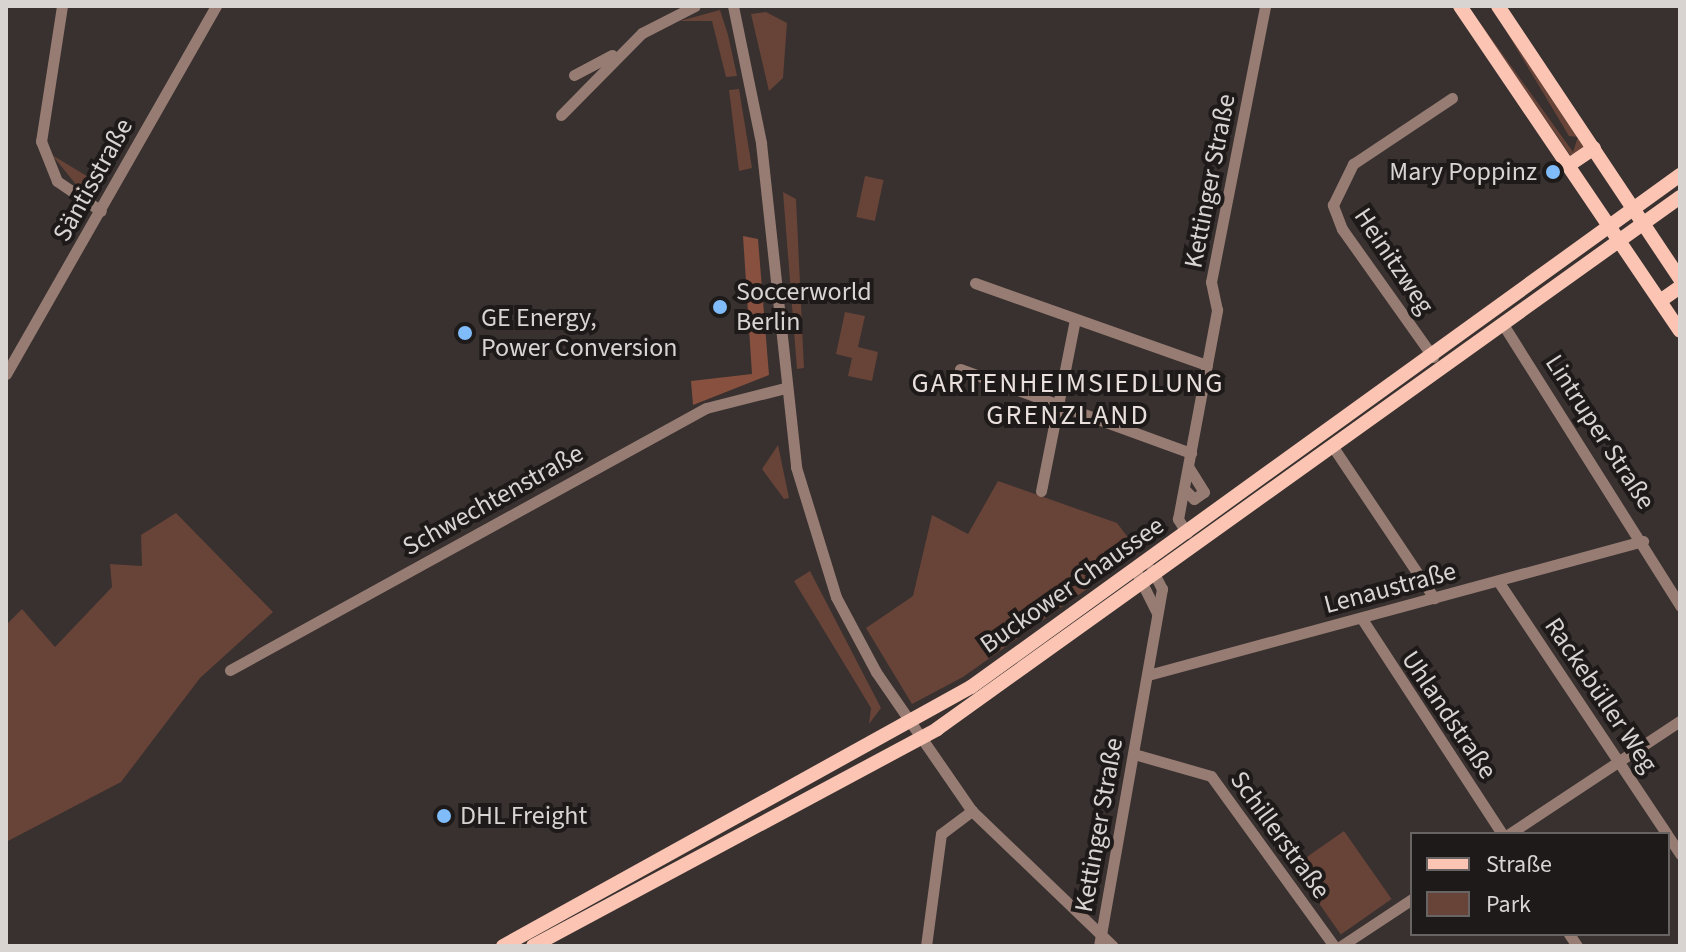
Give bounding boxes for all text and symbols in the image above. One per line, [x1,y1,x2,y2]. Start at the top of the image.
street label: Kettinger Straße [1178,91,1242,271]
street label: Säntisstraße [46,113,140,247]
place label: Mary Poppinz [1389,156,1537,188]
marker: Mary Poppinz [1544,163,1562,181]
street label: Heinitzweg [1347,202,1441,320]
place label: Soccerworld Berlin [736,276,872,338]
marker: Soccerworld Berlin [711,298,729,316]
place label: GE Energy, Power Conversion [481,302,677,364]
marker: GE Energy, Power Conversion [456,324,474,342]
street label: Lintruper Straße [1538,349,1662,515]
district label: GARTENHEIMSIEDLUNG GRENZLAND [911,366,1225,432]
street label: Schwechtenstraße [397,438,589,562]
street label: Buckower Chaussee [974,510,1170,660]
street label: Lenaustraße [1321,555,1459,621]
street label: Rackebüller Weg [1538,612,1664,778]
street label: Uhlandstraße [1395,645,1503,785]
street label: Kettinger Straße [1068,735,1130,915]
street label: Schillerstraße [1223,765,1337,905]
place label: DHL Freight [460,800,587,832]
marker: DHL Freight [435,807,453,825]
legend [1410,832,1670,936]
text: Straße [1486,847,1552,882]
text: Park [1486,887,1531,922]

